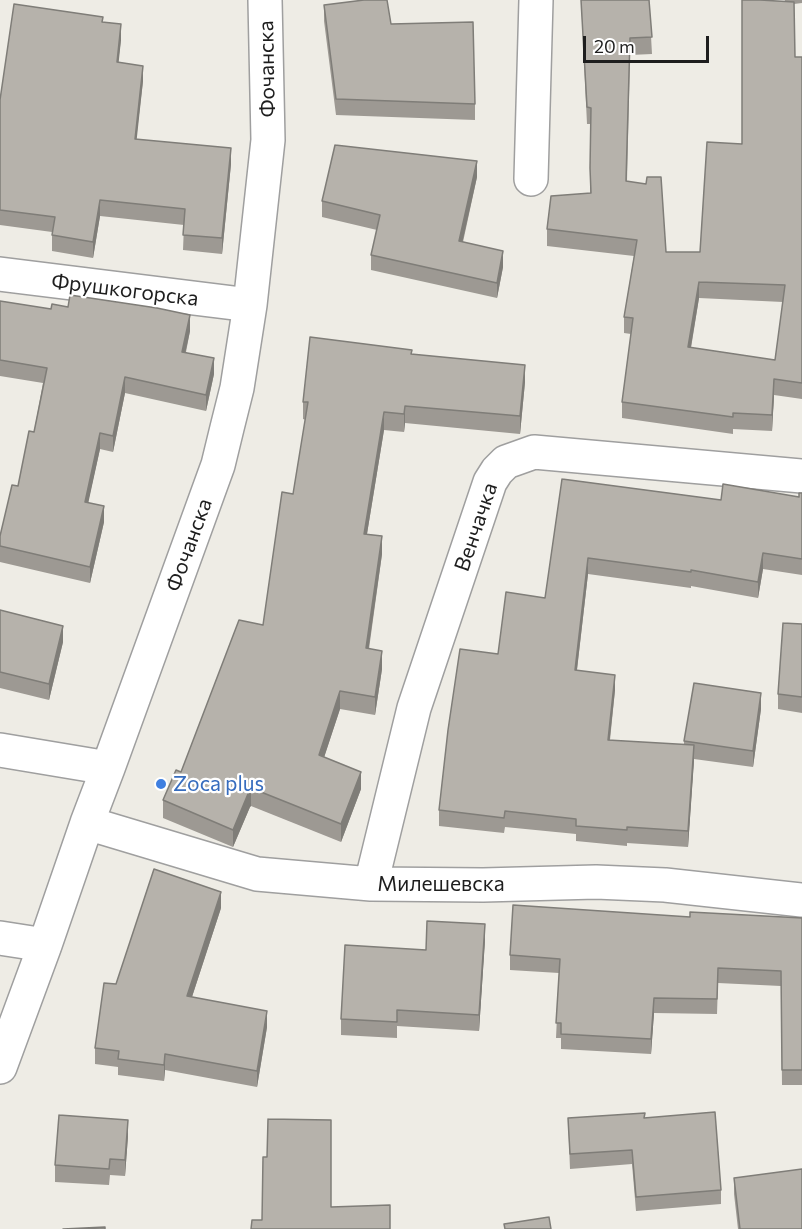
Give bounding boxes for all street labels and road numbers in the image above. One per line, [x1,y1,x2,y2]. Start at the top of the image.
street label: Фочанска [254,20,280,118]
street label: Фрушкогорска [50,268,200,312]
street label: Венчачка [449,479,503,575]
street label: Фочанска [161,495,217,595]
street label: Милешевска [377,871,505,897]

